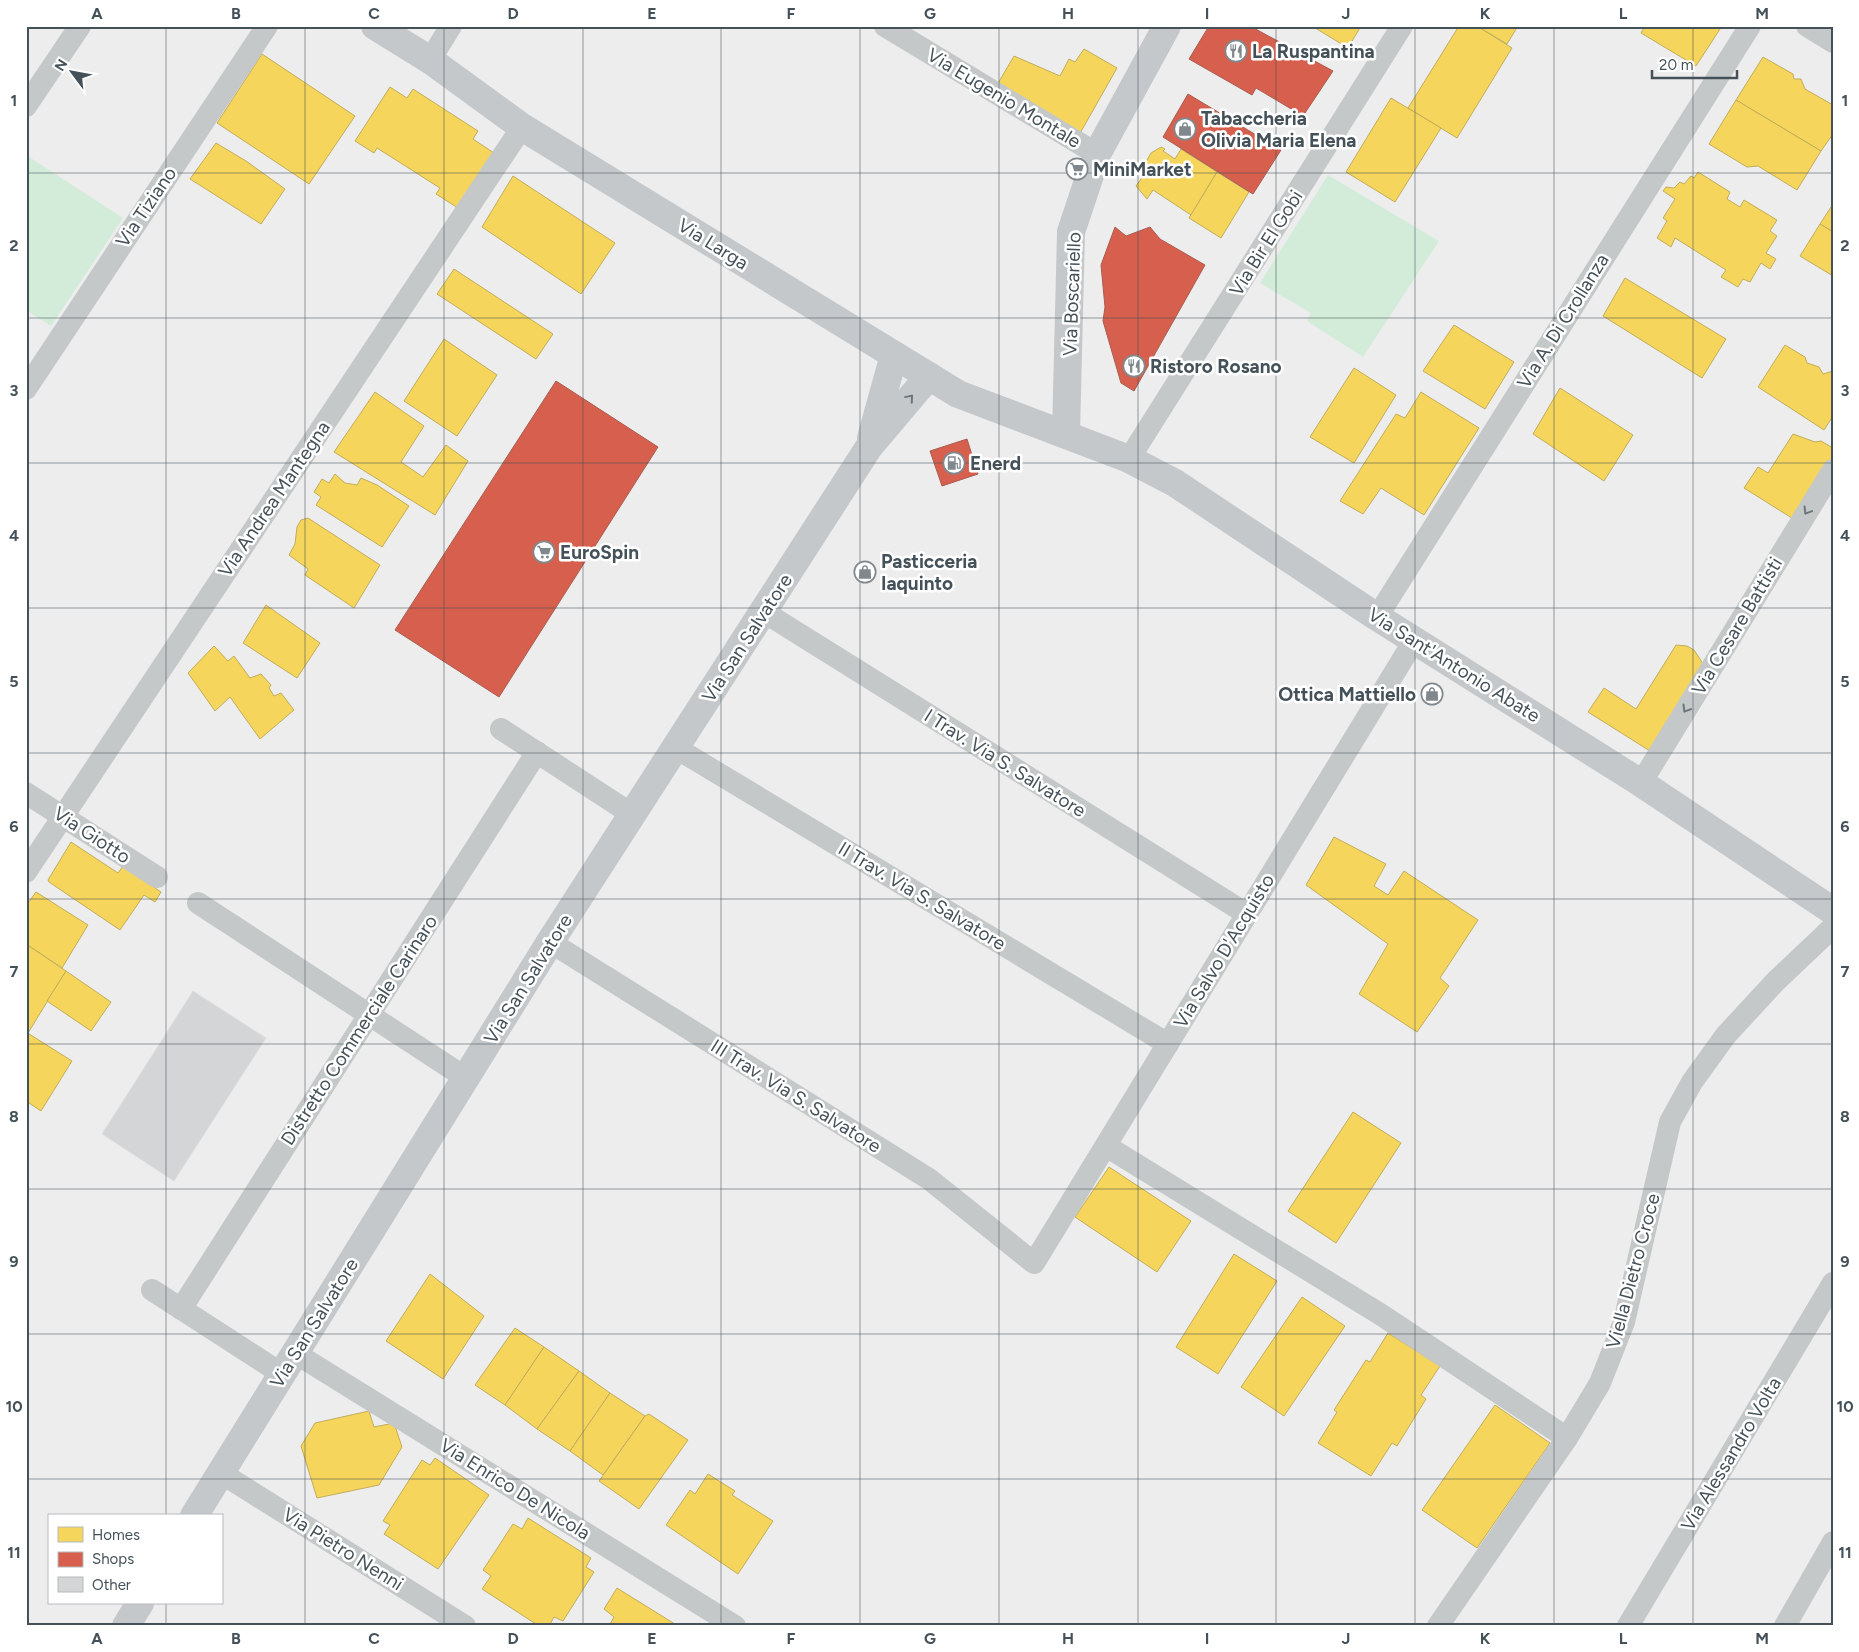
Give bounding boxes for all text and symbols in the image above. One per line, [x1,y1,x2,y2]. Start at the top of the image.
text: A [91,4,103,23]
text: B [231,4,241,23]
text: C [368,4,380,23]
text: D [507,4,519,23]
text: E [647,4,657,23]
text: F [787,4,796,23]
text: G [924,4,936,23]
text: H [1062,4,1074,23]
text: I [1205,4,1209,23]
text: J [1342,4,1350,23]
text: K [1480,4,1491,23]
text: L [1619,4,1628,23]
text: M [1755,4,1769,23]
restaurant icon: La Ruspantina [1224,39,1248,63]
place label: La Ruspantina [1252,40,1375,63]
street label: Via Eugenio Montale [923,43,1085,153]
north arrow [48,48,98,98]
scale bar [1652,48,1736,80]
text: N [51,56,71,74]
text: 20 m [1659,56,1693,74]
text: 1 [11,91,17,110]
text: 1 [1842,91,1848,110]
place label: Tabaccheria Olivia Maria Elena [1201,107,1356,152]
shop icon: Tabaccheria Olivia Maria Elena [1173,117,1197,141]
supermarket icon: MiniMarket [1065,157,1089,181]
place label: MiniMarket [1093,158,1192,181]
street label: Via Tiziano [111,162,181,252]
street label: Via Bir El Gobi [1224,186,1308,300]
street label: Via Larga [673,213,753,275]
street label: Via Boscariello [1058,232,1086,356]
text: 2 [9,236,19,255]
text: 2 [1840,236,1850,255]
street label: Via A. Di Crollanza [1512,249,1614,393]
restaurant icon: Ristoro Rosano [1122,354,1146,378]
place label: Ristoro Rosano [1150,355,1281,378]
text: 3 [10,381,19,400]
text: 3 [1841,381,1850,400]
one-way arrow [904,395,913,404]
street label: Via Andrea Mantegna [213,417,335,581]
fuel station icon: Enerd [942,451,966,475]
place label: Enerd [970,452,1021,475]
one-way arrow [1804,505,1813,514]
text: 4 [9,526,19,545]
text: 4 [1840,526,1850,545]
supermarket icon: EuroSpin [532,540,556,564]
place label: EuroSpin [560,541,639,564]
place label: Pasticceria Iaquinto [881,550,977,595]
street label: Via Cesare Battisti [1687,553,1787,699]
shop icon: Pasticceria Iaquinto [853,560,877,584]
street label: Via San Salvatore [697,569,797,707]
street label: Via Sant'Antonio Abate [1364,603,1544,727]
text: 5 [9,672,19,691]
text: 5 [1840,672,1850,691]
shop icon: Ottica Mattiello [1420,682,1444,706]
place label: Ottica Mattiello [1278,683,1416,706]
street label: I Trav. Via S. Salvatore [920,704,1090,822]
one-way arrow [1682,704,1692,713]
street label: Via Giotto [49,802,135,868]
text: 6 [9,817,19,836]
text: 6 [1840,817,1850,836]
street label: II Trav. Via S. Salvatore [834,837,1010,955]
street label: Via Salvo D'Acquisto [1169,870,1279,1032]
street label: Via San Salvatore [479,910,577,1048]
street label: Distretto Commerciale Carinaro [276,911,442,1149]
text: 7 [10,962,19,981]
text: 7 [1841,962,1850,981]
street label: III Trav. Via S. Salvatore [707,1034,885,1158]
text: 8 [9,1107,19,1126]
text: 8 [1840,1107,1850,1126]
street label: Viella Dietro Croce [1601,1191,1665,1351]
text: 9 [9,1252,19,1271]
text: 9 [1840,1252,1850,1271]
street label: Via San Salvatore [265,1254,363,1392]
street label: Via Alessandro Volta [1676,1373,1786,1535]
text: 10 [5,1397,23,1416]
text: 10 [1836,1397,1854,1416]
street label: Via Enrico De Nicola [436,1433,594,1545]
street label: Via Pietro Nenni [278,1503,408,1595]
legend [48,1514,222,1604]
text: Homes [92,1526,140,1544]
text: 11 [7,1543,21,1562]
text: 11 [1838,1543,1852,1562]
text: Shops [92,1550,134,1568]
text: Other [92,1576,131,1594]
text: A [91,1629,103,1648]
text: B [231,1629,241,1648]
text: C [368,1629,380,1648]
text: D [507,1629,519,1648]
text: E [647,1629,657,1648]
text: F [787,1629,796,1648]
text: G [924,1629,936,1648]
text: H [1062,1629,1074,1648]
text: I [1205,1629,1209,1648]
text: J [1342,1629,1350,1648]
text: K [1480,1629,1491,1648]
text: L [1619,1629,1628,1648]
text: M [1755,1629,1769,1648]

